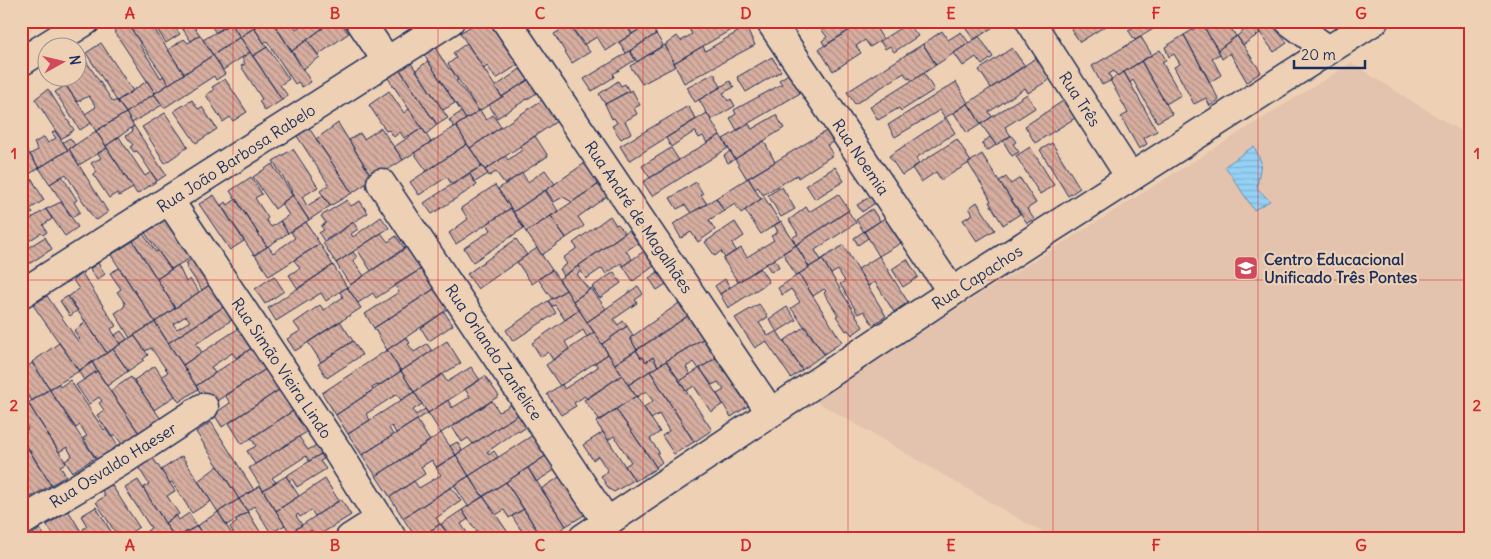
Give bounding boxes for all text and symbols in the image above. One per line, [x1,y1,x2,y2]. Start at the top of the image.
text: A [125,3,135,23]
text: B [330,3,341,23]
text: C [535,3,546,23]
text: D [740,3,752,23]
text: E [946,3,956,23]
text: F [1151,3,1161,23]
text: G [1355,3,1367,23]
north arrow [38,38,88,88]
scale bar [1294,38,1365,70]
text: 20 m [1301,45,1336,64]
text: N [65,54,84,66]
street label: Rua Três [1055,68,1105,130]
street label: Rua João Barbosa Rabelo [153,99,319,217]
street label: Rua Noemia [828,115,894,199]
street label: Rua André de Magalhães [581,137,697,297]
text: 1 [11,143,17,163]
text: 1 [1474,143,1480,163]
street label: Rua Capachos [928,240,1026,314]
place label: Centro Educacional Unificado Três Pontes [1264,249,1417,287]
school or university icon: Centro Educacional Unificado Três Pontes [1233,255,1259,281]
street label: Rua Orlando Zanfelice [441,280,547,424]
street label: Rua Simão Vieira Lindo [227,294,337,442]
text: 2 [10,395,19,415]
text: 2 [1473,395,1482,415]
street label: Rua Osvaldo Haeser [46,418,181,512]
text: A [125,535,135,555]
text: B [330,535,341,555]
text: C [535,535,546,555]
text: D [740,535,752,555]
text: E [946,535,956,555]
text: F [1151,535,1161,555]
text: G [1355,535,1367,555]

